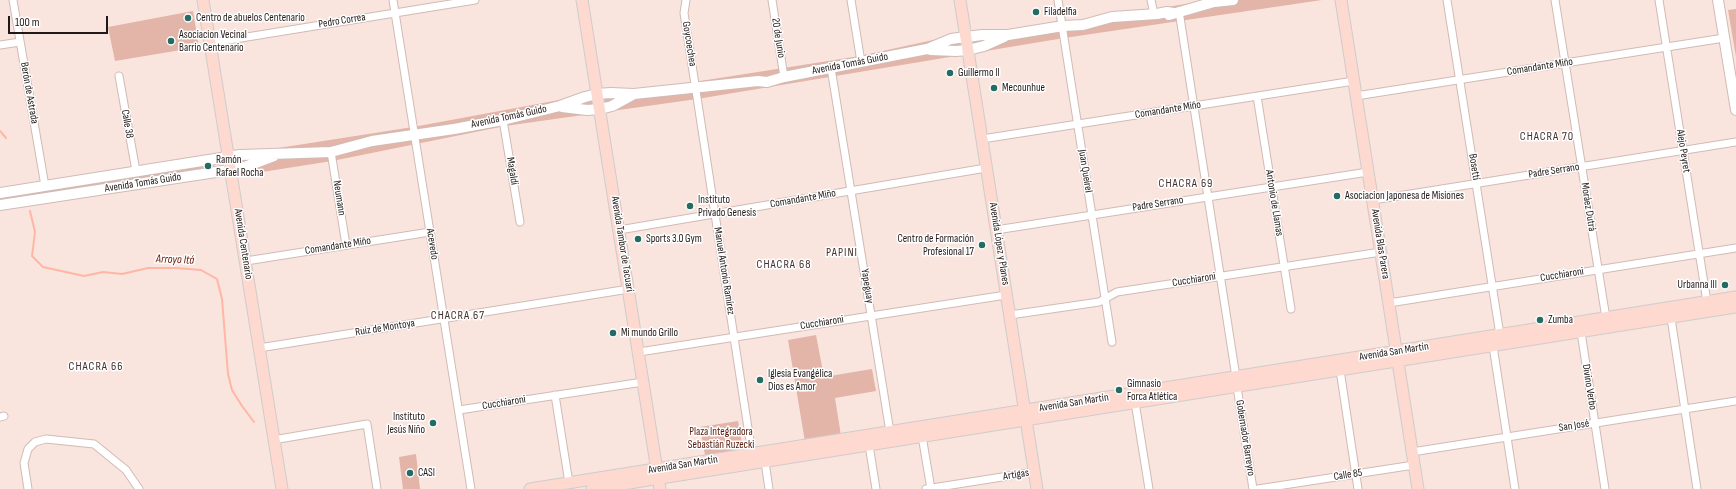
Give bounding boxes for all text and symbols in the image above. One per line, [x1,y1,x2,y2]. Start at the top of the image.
place label: Filadelfia [1044,5,1077,19]
marker: Filadelfia [1031,7,1041,17]
scale bar [10,8,110,34]
place label: Centro de abuelos Centenario [196,11,305,25]
street label: Pedro Correa [317,11,367,31]
marker: Centro de abuelos Centenario [183,13,193,23]
text: 100 m [15,15,40,30]
street label: 20 de Junio [768,17,788,59]
street label: Goycoechea [679,21,699,67]
place label: Asociacion Vecinal Barrio Centenario [179,28,247,54]
marker: Asociacion Vecinal Barrio Centenario [166,36,176,46]
street label: Avenida Tomás Guido [811,50,889,78]
street label: Comandante Miño [1506,55,1574,79]
street label: Berón de Astrada [17,61,41,125]
place label: Guillermo II [958,66,1000,80]
marker: Guillermo II [945,68,955,78]
place label: Mecounhue [1002,81,1045,95]
marker: Mecounhue [989,83,999,93]
street label: Comandante Miño [1134,98,1202,122]
street label: Avenida Tomás Guido [470,103,548,131]
street label: Calle 38 [118,109,136,139]
street label: Alejo Peyret [1673,128,1693,174]
district label: CHACRA 70 [1520,130,1574,144]
street label: Juan Queirel [1075,148,1095,194]
place label: Ramón Rafael Rocha [216,153,264,179]
street label: Bosetti [1465,153,1483,181]
street label: Magaldi [503,156,521,186]
street label: Padre Serrano [1528,160,1580,182]
marker: Ramón Rafael Rocha [203,161,213,171]
street label: Antonio de Llamas [1262,169,1286,237]
street label: Avenida Tomás Guido [104,170,182,196]
district label: CHACRA 69 [1159,177,1213,191]
street label: Neumann [330,180,348,216]
street label: Moráez Dutrá [1578,182,1598,232]
street label: Comandante Miño [769,187,837,211]
place label: Asociacion Japonesa de Misiones [1345,189,1464,203]
marker: Asociacion Japonesa de Misiones [1332,191,1342,201]
place label: Instituto Privado Genesis [698,193,756,219]
street label: Padre Serrano [1132,193,1184,215]
street label: Avenida Tambor de Tacuarí [608,195,636,293]
marker: Instituto Privado Genesis [685,201,695,211]
street label: Avenida López y Planes [986,202,1012,286]
street label: Avenida Centenario [231,208,255,280]
street label: Avenida Blas Parera [1368,208,1392,280]
street label: Manuel Antonio Ramírez [711,226,737,316]
street label: Acevedo [423,228,441,260]
place label: Sports 3.0 Gym [646,232,702,246]
place label: Centro de Formación Profesional 17 [897,232,974,258]
street label: Comandante Miño [304,234,372,258]
marker: Sports 3.0 Gym [633,234,643,244]
marker: Centro de Formación Profesional 17 [977,240,987,250]
district label: PAPINI [826,246,858,260]
water label: Arroyo Itá [156,252,194,268]
district label: CHACRA 68 [757,258,811,272]
street label: Cucchiaroni [1539,265,1585,285]
street label: Yapeguay [858,268,876,304]
street label: Cucchiaroni [1171,270,1217,290]
place label: Urbanna III [1678,278,1717,292]
marker: Urbanna III [1720,280,1730,290]
district label: CHACRA 67 [431,309,485,323]
street label: Cucchiaroni [799,313,845,333]
place label: Zumba [1548,313,1573,327]
marker: Zumba [1535,315,1545,325]
street label: Ruíz de Montoya [354,317,416,339]
place label: Mi mundo Grillo [621,326,678,340]
marker: Mi mundo Grillo [608,328,618,338]
street label: Avenida San Martín [1358,340,1430,364]
district label: CHACRA 66 [69,360,123,374]
street label: Divino Verbo [1579,363,1599,411]
place label: Iglesia Evangélica Dios es Amor [768,367,832,393]
marker: Iglesia Evangélica Dios es Amor [755,375,765,385]
place label: Gimnasio Forca Atlética [1127,377,1177,403]
marker: Gimnasio Forca Atlética [1114,385,1124,395]
street label: Avenida San Martín [1038,391,1110,415]
street label: Cucchiaroni [481,393,527,413]
street label: Gobernador Barreyro [1232,399,1258,477]
place label: Instituto Jesús Niño [387,410,425,436]
street label: San José [1558,417,1590,435]
marker: Instituto Jesús Niño [428,418,438,428]
park label: Plaza Integradora Sebastián Ruzecki [688,425,754,451]
street label: Avenida San Martín [647,453,719,477]
place label: CASI [418,466,435,480]
street label: Artigas [1002,466,1030,484]
street label: Calle 85 [1333,466,1363,484]
marker: CASI [405,468,415,478]

